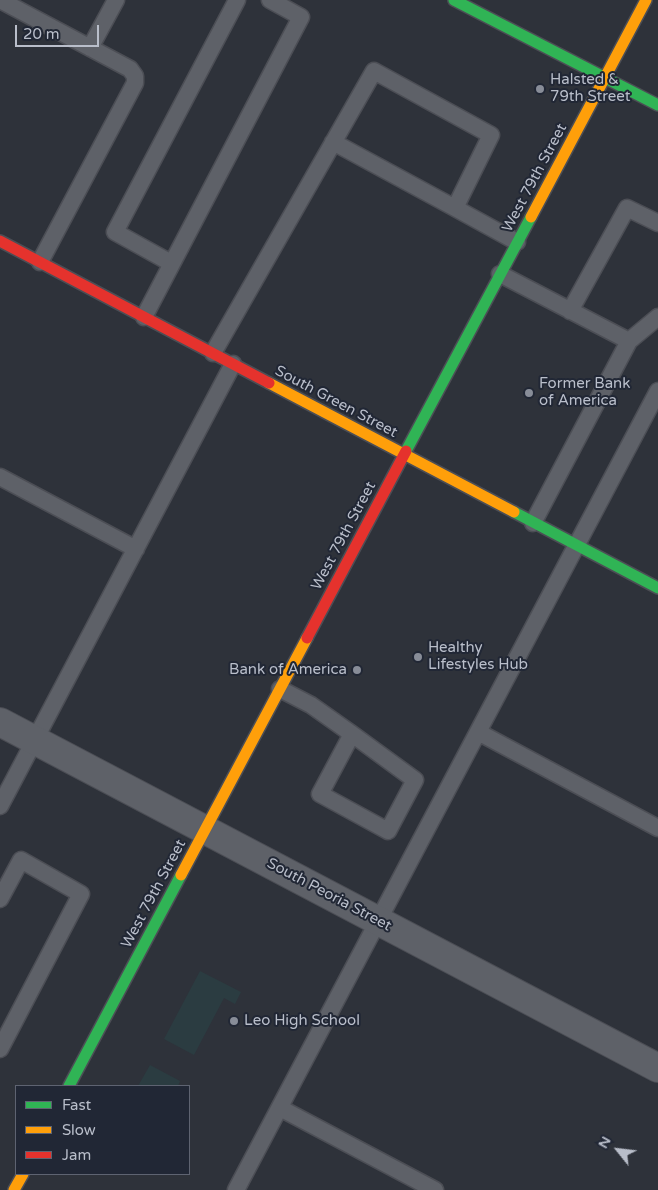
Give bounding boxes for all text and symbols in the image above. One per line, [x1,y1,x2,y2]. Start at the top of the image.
scale bar [18,15,101,47]
text: 20 m [23,25,60,43]
place label: Halsted & 79th Street [550,71,630,106]
marker: Halsted & 79th Street [534,83,546,95]
street label: West 79th Street [499,121,571,235]
street label: South Green Street [272,362,400,442]
place label: Former Bank of America [539,375,630,410]
marker: Former Bank of America [523,387,535,399]
street label: West 79th Street [308,479,380,593]
place label: Healthy Lifestyles Hub [428,639,528,674]
marker: Healthy Lifestyles Hub [412,651,424,663]
place label: Bank of America [229,661,347,679]
marker: Bank of America [351,664,363,676]
street label: West 79th Street [118,837,190,951]
street label: South Peoria Street [264,855,394,935]
place label: Leo High School [244,1012,360,1030]
marker: Leo High School [228,1015,240,1027]
legend [15,1085,190,1175]
text: Fast [62,1096,91,1114]
text: Slow [62,1121,96,1139]
north arrow [593,1125,643,1175]
text: N [594,1133,615,1152]
text: Jam [62,1146,91,1164]

